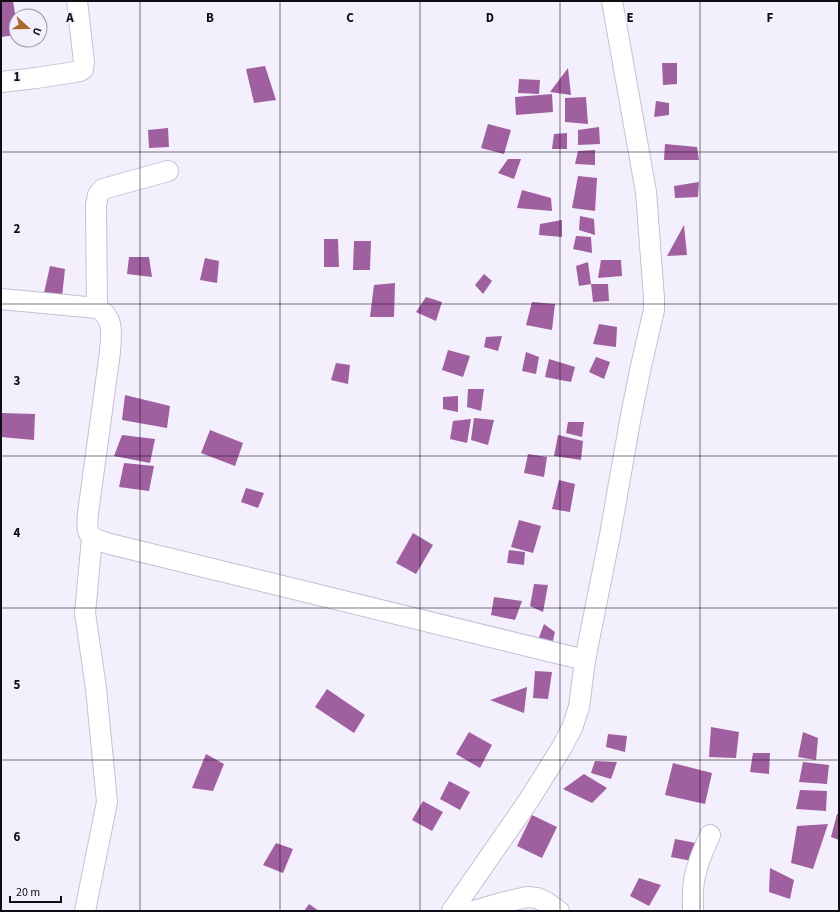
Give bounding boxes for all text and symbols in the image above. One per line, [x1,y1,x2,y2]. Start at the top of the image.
north arrow [8,8,48,48]
text: A [65,9,74,27]
text: B [206,9,214,27]
text: C [346,9,354,27]
text: D [486,9,494,27]
text: E [626,9,634,27]
text: F [767,9,774,27]
text: U [29,25,45,38]
text: 1 [14,68,21,86]
text: 2 [14,220,21,238]
text: 3 [14,372,21,390]
text: 4 [14,524,21,542]
text: 5 [14,676,21,694]
text: 6 [14,828,21,846]
scale bar [10,878,61,904]
text: 20 m [16,884,40,901]

